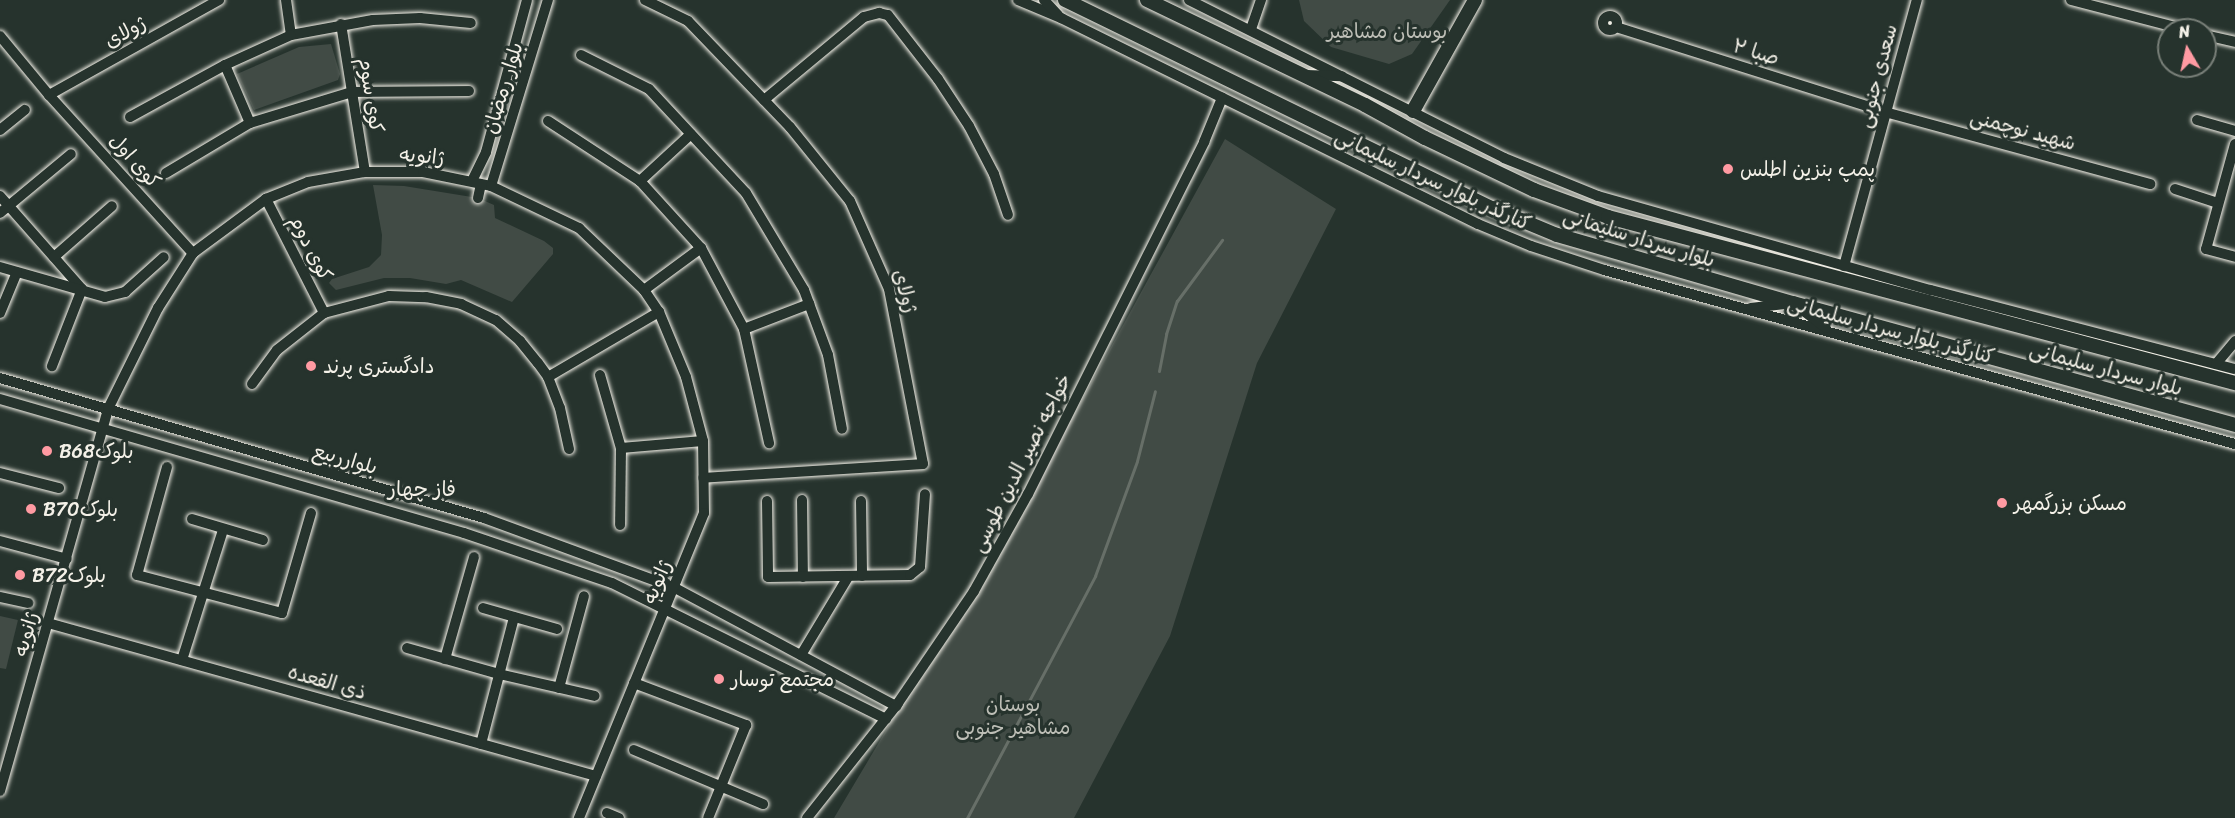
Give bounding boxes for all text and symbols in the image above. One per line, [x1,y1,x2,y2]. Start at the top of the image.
street label: ژولای [100,11,150,53]
text: N [2177,17,2192,47]
north arrow [2157,18,2217,78]
park label: بوستان مشاهیر [1327,19,1447,43]
street label: سعدی جنوبی [1852,22,1902,130]
street label: صبا ۲ [1730,34,1782,70]
street label: بلوار رمضان [478,39,528,137]
street label: کوی سوم [353,56,389,134]
street label: شهید نوچمنی [1968,104,2078,156]
street label: کنارگذر بلوار سردار سلیمانی [1331,124,1535,236]
street label: کوی اول [104,129,166,193]
street label: ژانویه [399,142,445,170]
place label: پمپ بنزین اطلس [1740,157,1875,181]
marker: پمپ بنزین اطلس [1721,162,1735,176]
street label: بلوار سردار سلیمانی [1560,204,1718,272]
street label: کوی دوم [284,211,338,285]
street label: ژولای [887,267,923,315]
street label: کنارگذر بلوار سردار سلیمانی [1785,291,1997,369]
street label: بلوار سردار سلیمانی [2027,337,2185,401]
place label: دادگستری پرند [323,354,434,378]
marker: دادگستری پرند [304,359,318,373]
street label: خواجه نصیر الدین طوسی [966,370,1076,556]
street label: بلوارربیع [310,438,380,480]
place label: B68بلوک [59,439,133,463]
marker: B68بلوک [40,444,54,458]
district label: فاز چهار [388,476,456,502]
place label: مسکن بزرگمهر [2014,491,2127,515]
marker: مسکن بزرگمهر [1995,496,2009,510]
place label: B70بلوک [43,497,118,521]
marker: B70بلوک [24,502,38,516]
street label: ژانویه [637,557,677,607]
place label: B72بلوک [32,563,106,587]
marker: B72بلوک [13,568,27,582]
street label: ژانویه [8,609,44,659]
street label: ذی القعده [285,659,369,705]
place label: مجتمع توسار [731,667,834,691]
marker: مجتمع توسار [712,672,726,686]
park label: بوستان مشاهیر جنوبی [956,692,1070,739]

